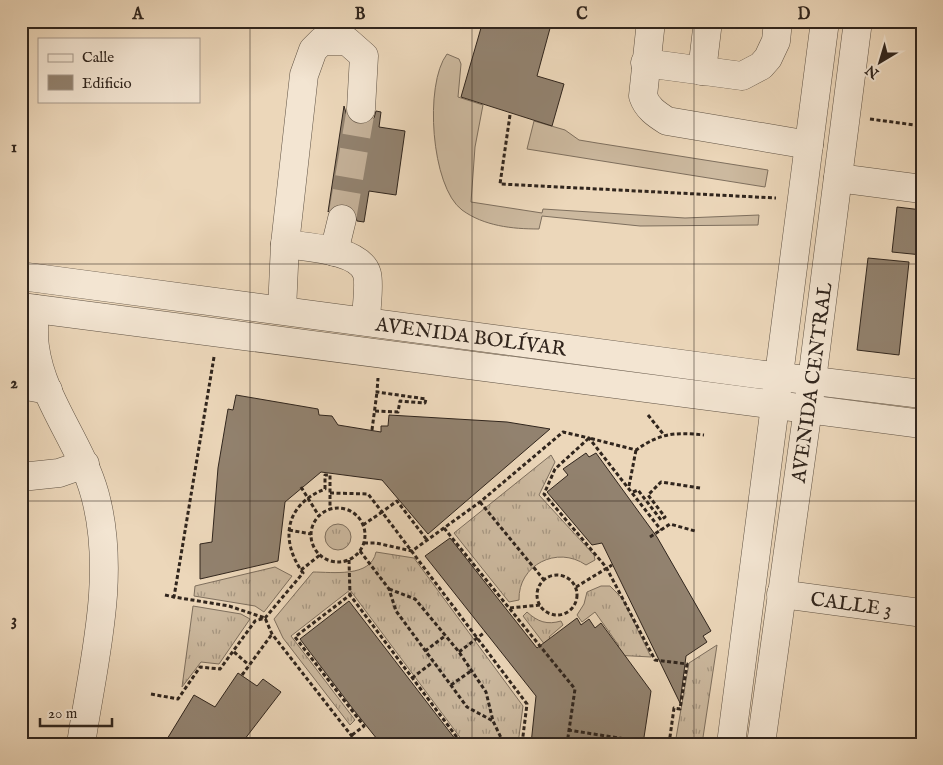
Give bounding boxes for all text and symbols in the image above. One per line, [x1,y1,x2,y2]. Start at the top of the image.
text: A [132,5,145,25]
text: B [355,5,366,25]
text: C [576,5,588,25]
text: D [798,5,811,25]
legend [38,38,200,102]
north arrow [856,38,906,88]
text: Calle [82,48,114,67]
text: N [862,61,884,83]
text: Edificio [82,74,132,93]
text: 1 [11,138,17,158]
street label: AVENIDA CENTRAL [787,280,838,485]
street label: AVENIDA BOLÍVAR [373,312,569,363]
text: 2 [10,374,18,394]
street label: CALLE 3 [809,587,893,623]
text: 3 [11,611,17,631]
scale bar [40,695,112,727]
text: 20 m [48,704,78,723]

